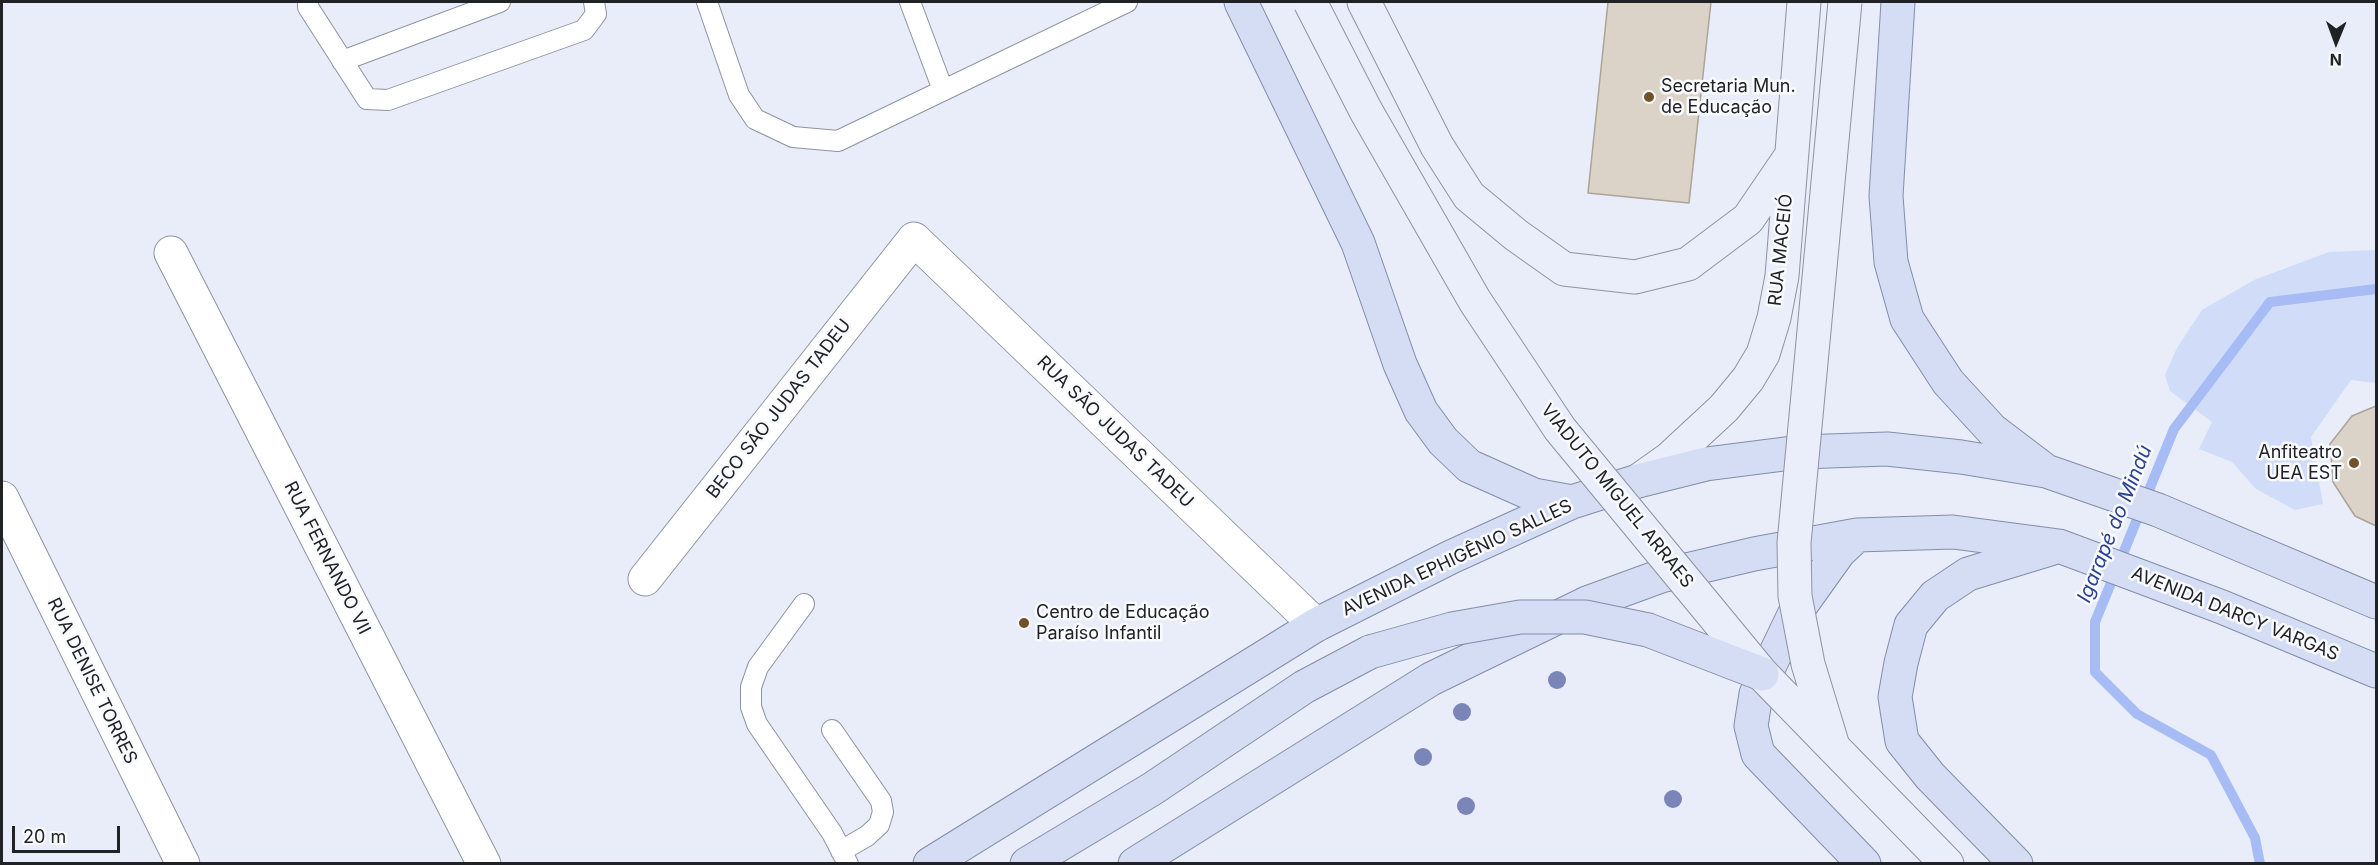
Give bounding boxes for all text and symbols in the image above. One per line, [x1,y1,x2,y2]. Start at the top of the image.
north arrow [2306,12,2366,72]
text: N [2329,50,2342,70]
place label: Secretaria Mun. de Educação [1661,76,1796,118]
marker: Secretaria Mun. de Educação [1642,90,1656,104]
street label: RUA MACEIÓ [1764,193,1798,307]
street label: BECO SÃO JUDAS TADEU [702,315,856,503]
street label: RUA SÃO JUDAS TADEU [1032,352,1198,512]
street label: VIADUTO MIGUEL ARRAES [1536,400,1698,592]
water label: Igarapé do Mindú [2072,442,2158,606]
place label: Anfiteatro UEA EST [2258,442,2342,484]
marker: Anfiteatro UEA EST [2347,456,2361,470]
street label: RUA FERNANDO VII [279,478,375,638]
street label: AVENIDA EPHIGÊNIO SALLES [1339,495,1575,621]
street label: AVENIDA DARCY VARGAS [2128,562,2342,666]
street label: RUA DENISE TORRES [42,594,142,768]
place label: Centro de Educação Paraíso Infantil [1036,602,1209,644]
marker: Centro de Educação Paraíso Infantil [1017,616,1031,630]
scale bar [15,814,123,852]
text: 20 m [23,826,66,847]

